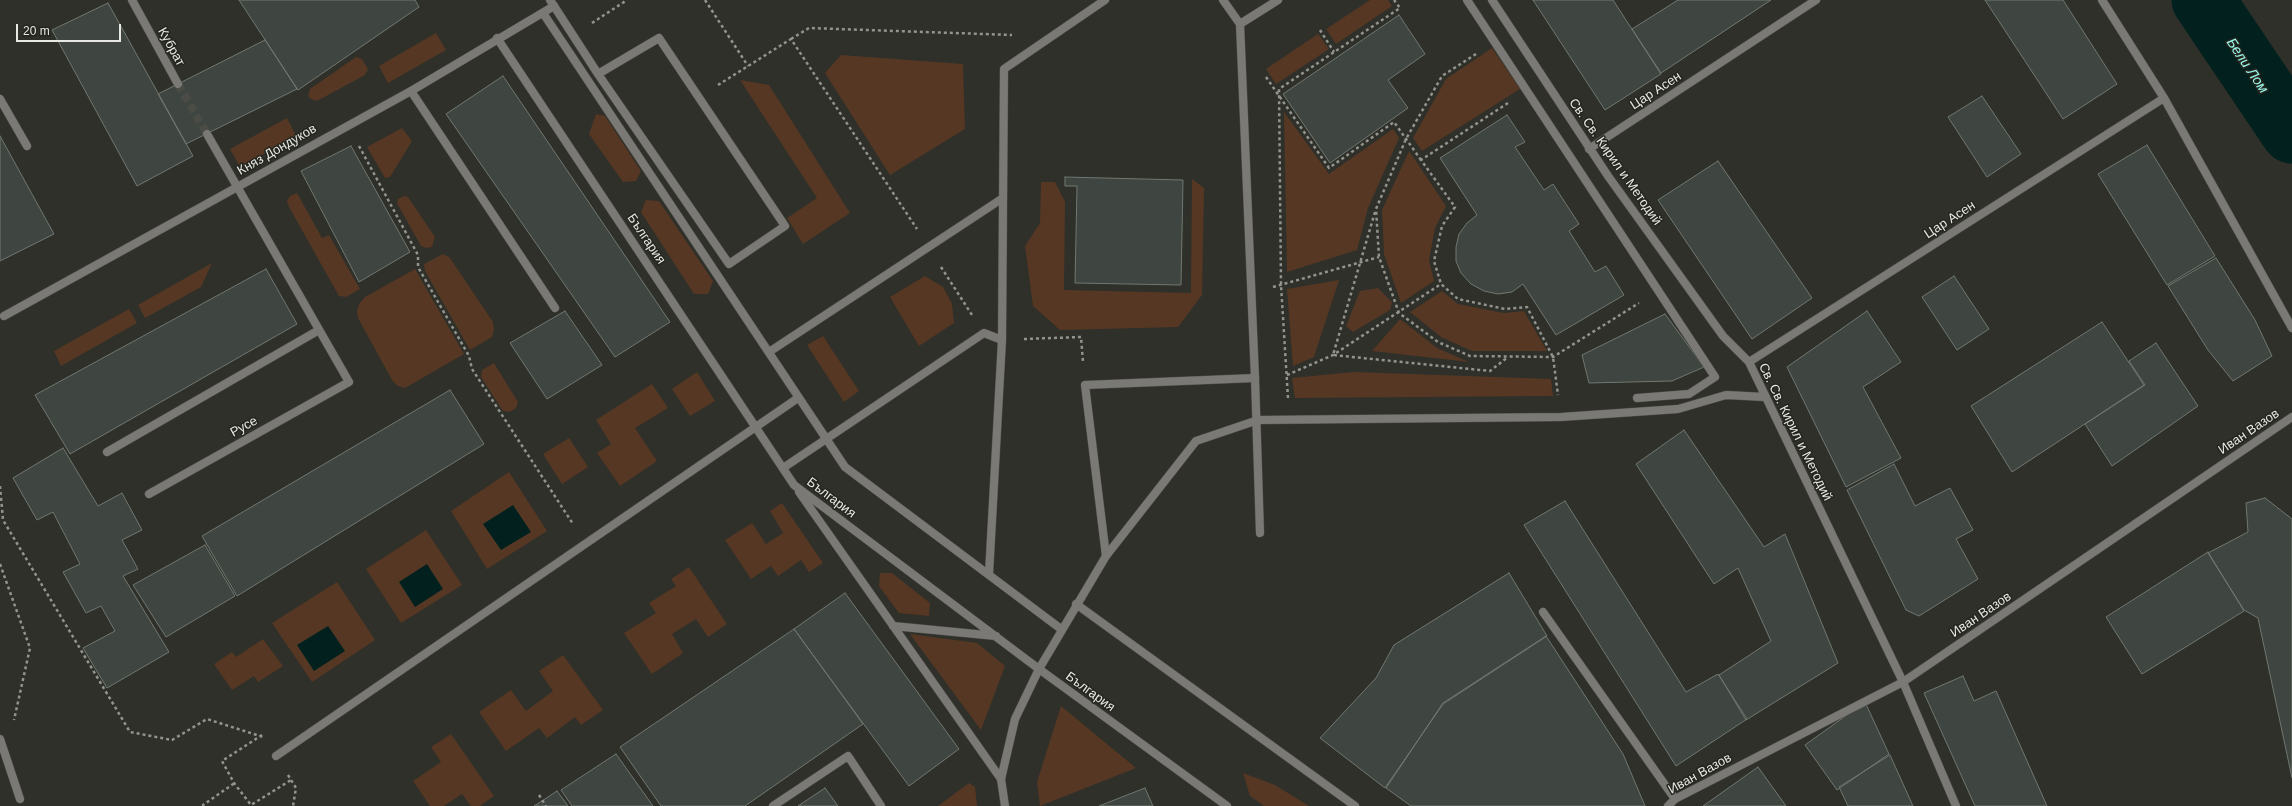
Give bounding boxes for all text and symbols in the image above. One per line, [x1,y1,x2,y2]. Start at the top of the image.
scale bar [18,16,123,42]
text: 20 m [23,24,50,38]
street label: Кубрат [154,25,188,69]
water label: Бели Лом [2222,35,2272,97]
street label: Цар Асен [1628,69,1684,113]
street label: Св. Св. Кирил и Методий [1565,96,1665,228]
street label: Княз Дондуков [235,121,319,179]
street label: Цар Асен [1922,198,1978,242]
street label: България [623,211,669,267]
street label: Св. Св. Кирил и Методий [1755,361,1835,503]
street label: Иван Вазов [2216,406,2282,458]
street label: Русе [228,413,260,441]
street label: България [803,474,859,522]
street label: Иван Вазов [1948,589,2014,641]
street label: България [1062,669,1118,715]
street label: Иван Вазов [1666,750,1734,798]

